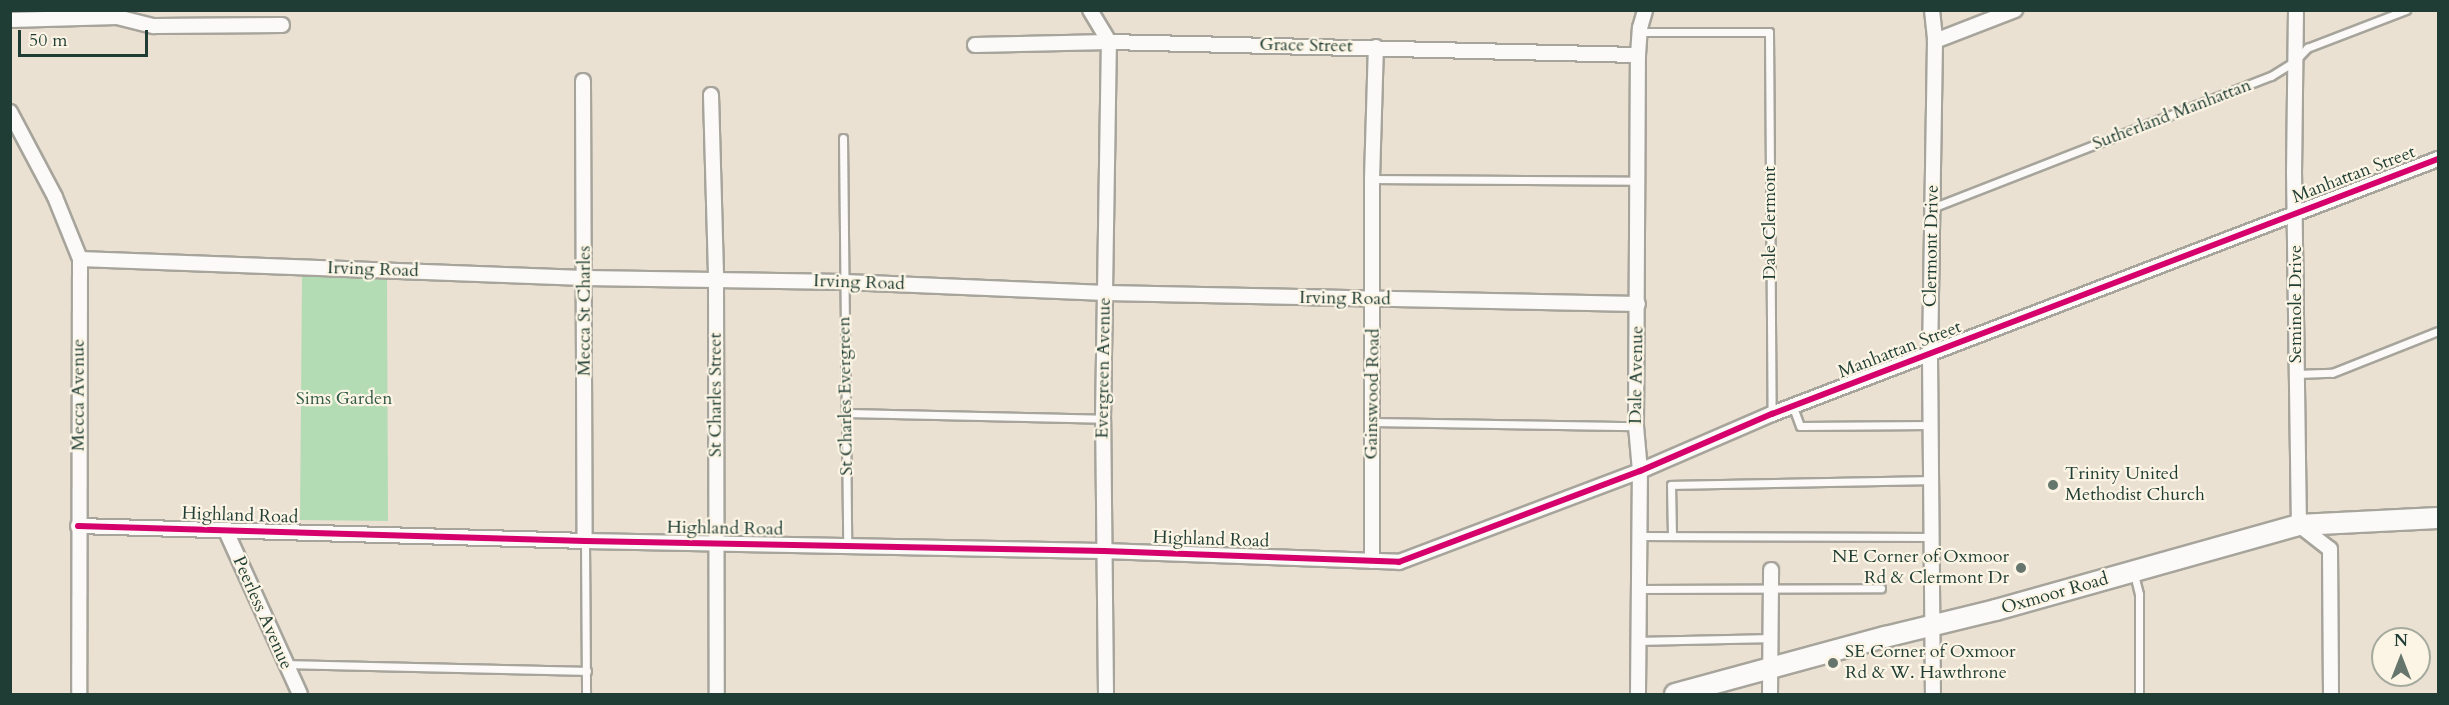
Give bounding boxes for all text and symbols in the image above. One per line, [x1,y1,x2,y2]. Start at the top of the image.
scale bar [21,18,152,56]
text: 50 m [29,28,68,53]
street label: Grace Street [1259,34,1353,58]
street label: Sutherland Manhattan [2090,75,2254,155]
street label: Manhattan Street [2289,142,2419,208]
street label: Dale Clermont [1759,166,1781,280]
street label: Clermont Drive [1920,185,1944,307]
street label: Seminole Drive [2285,245,2307,363]
street label: Mecca St Charles [574,246,596,376]
street label: Irving Road [327,258,419,282]
street label: Irving Road [813,271,905,295]
street label: Irving Road [1299,287,1391,311]
street label: Evergreen Avenue [1092,297,1116,439]
street label: St Charles Evergreen [834,316,858,476]
street label: Manhattan Street [1835,317,1965,383]
street label: Dale Avenue [1625,326,1649,424]
street label: Gainswood Road [1361,328,1385,460]
street label: St Charles Street [705,333,727,457]
street label: Mecca Avenue [68,339,90,451]
park label: Sims Garden [296,388,392,410]
place label: Trinity United Methodist Church [2065,464,2205,506]
marker: Trinity United Methodist Church [2046,478,2060,492]
street label: Highland Road [181,503,299,529]
street label: Highland Road [667,517,783,541]
street label: Highland Road [1152,527,1270,553]
place label: NE Corner of Oxmoor Rd & Clermont Dr [1832,547,2009,590]
street label: Peerless Avenue [227,553,297,673]
marker: NE Corner of Oxmoor Rd & Clermont Dr [2014,561,2028,575]
street label: Oxmoor Road [1999,568,2111,620]
north arrow [2371,627,2431,687]
text: N [2394,630,2408,652]
place label: SE Corner of Oxmoor Rd & W. Hawthrone [1845,642,2016,684]
marker: SE Corner of Oxmoor Rd & W. Hawthrone [1826,656,1840,670]

